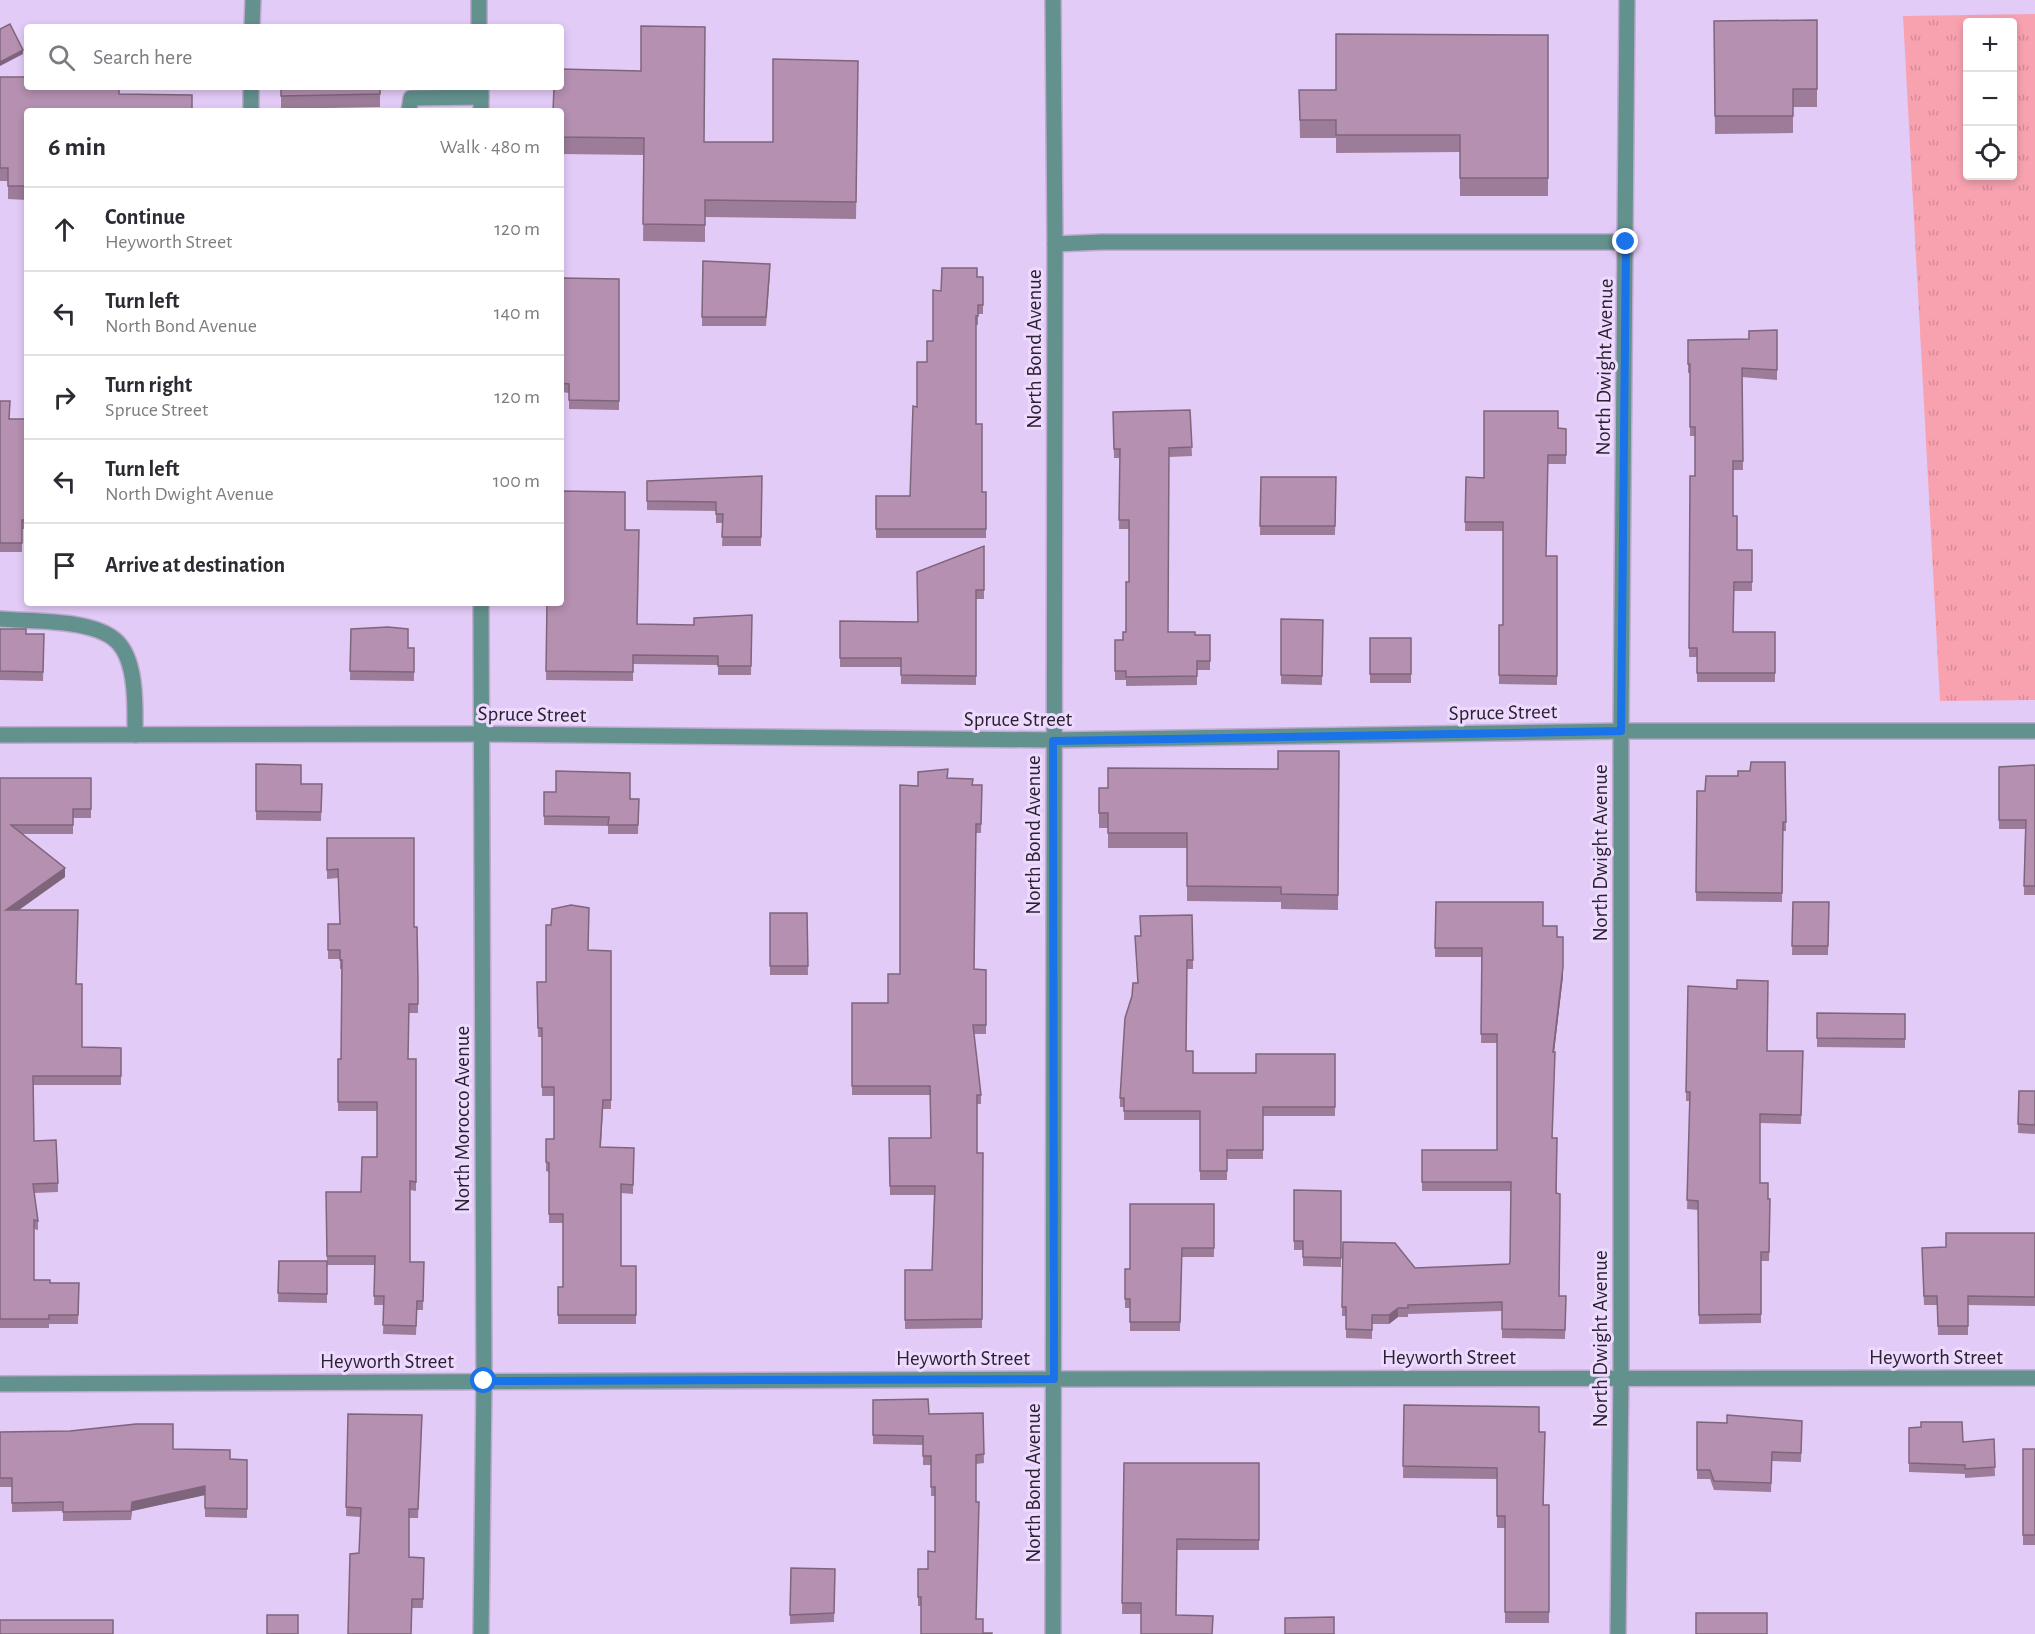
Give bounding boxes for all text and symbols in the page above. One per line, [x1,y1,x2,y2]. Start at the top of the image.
map controls [1963,18,2017,180]
button: + [1963,18,2017,72]
search box [24,24,564,90]
icon: search [45,41,78,74]
text: Search here [93,46,192,68]
button: − [1963,72,2017,126]
button: locate [1963,126,2017,180]
text: 6 min [48,134,106,160]
text: Walk · 480 m [440,137,540,157]
text: Continue [105,206,185,228]
icon: ahead [48,213,81,246]
text: 120 m [494,219,540,239]
route end [1612,228,1638,254]
text: Heyworth Street [105,232,232,252]
street label: North Bond Avenue [1024,269,1045,429]
street label: North Dwight Avenue [1592,278,1617,456]
text: Turn left [105,290,179,312]
icon: left [48,297,81,330]
text: 140 m [494,303,540,323]
text: North Bond Avenue [105,316,257,336]
text: Turn right [105,374,192,396]
icon: right [48,381,81,414]
text: 120 m [494,387,540,407]
text: Spruce Street [105,400,208,420]
text: Turn left [105,458,179,480]
icon: left [48,465,81,498]
text: 100 m [493,471,540,491]
text: North Dwight Avenue [105,484,274,504]
icon: arrive [48,549,81,582]
text: Arrive at destination [105,554,285,576]
street label: Spruce Street [1449,701,1558,724]
street label: Spruce Street [478,703,587,726]
street label: Spruce Street [964,709,1073,730]
street label: North Bond Avenue [1023,755,1044,915]
street label: North Dwight Avenue [1590,764,1611,942]
street label: North Morocco Avenue [452,1026,473,1212]
street label: North Dwight Avenue [1590,1250,1611,1428]
street label: Heyworth Street [1382,1347,1516,1368]
street label: Heyworth Street [1869,1347,2003,1368]
street label: Heyworth Street [896,1348,1030,1369]
street label: Heyworth Street [320,1351,454,1372]
route start [470,1367,496,1393]
street label: North Bond Avenue [1023,1403,1044,1563]

